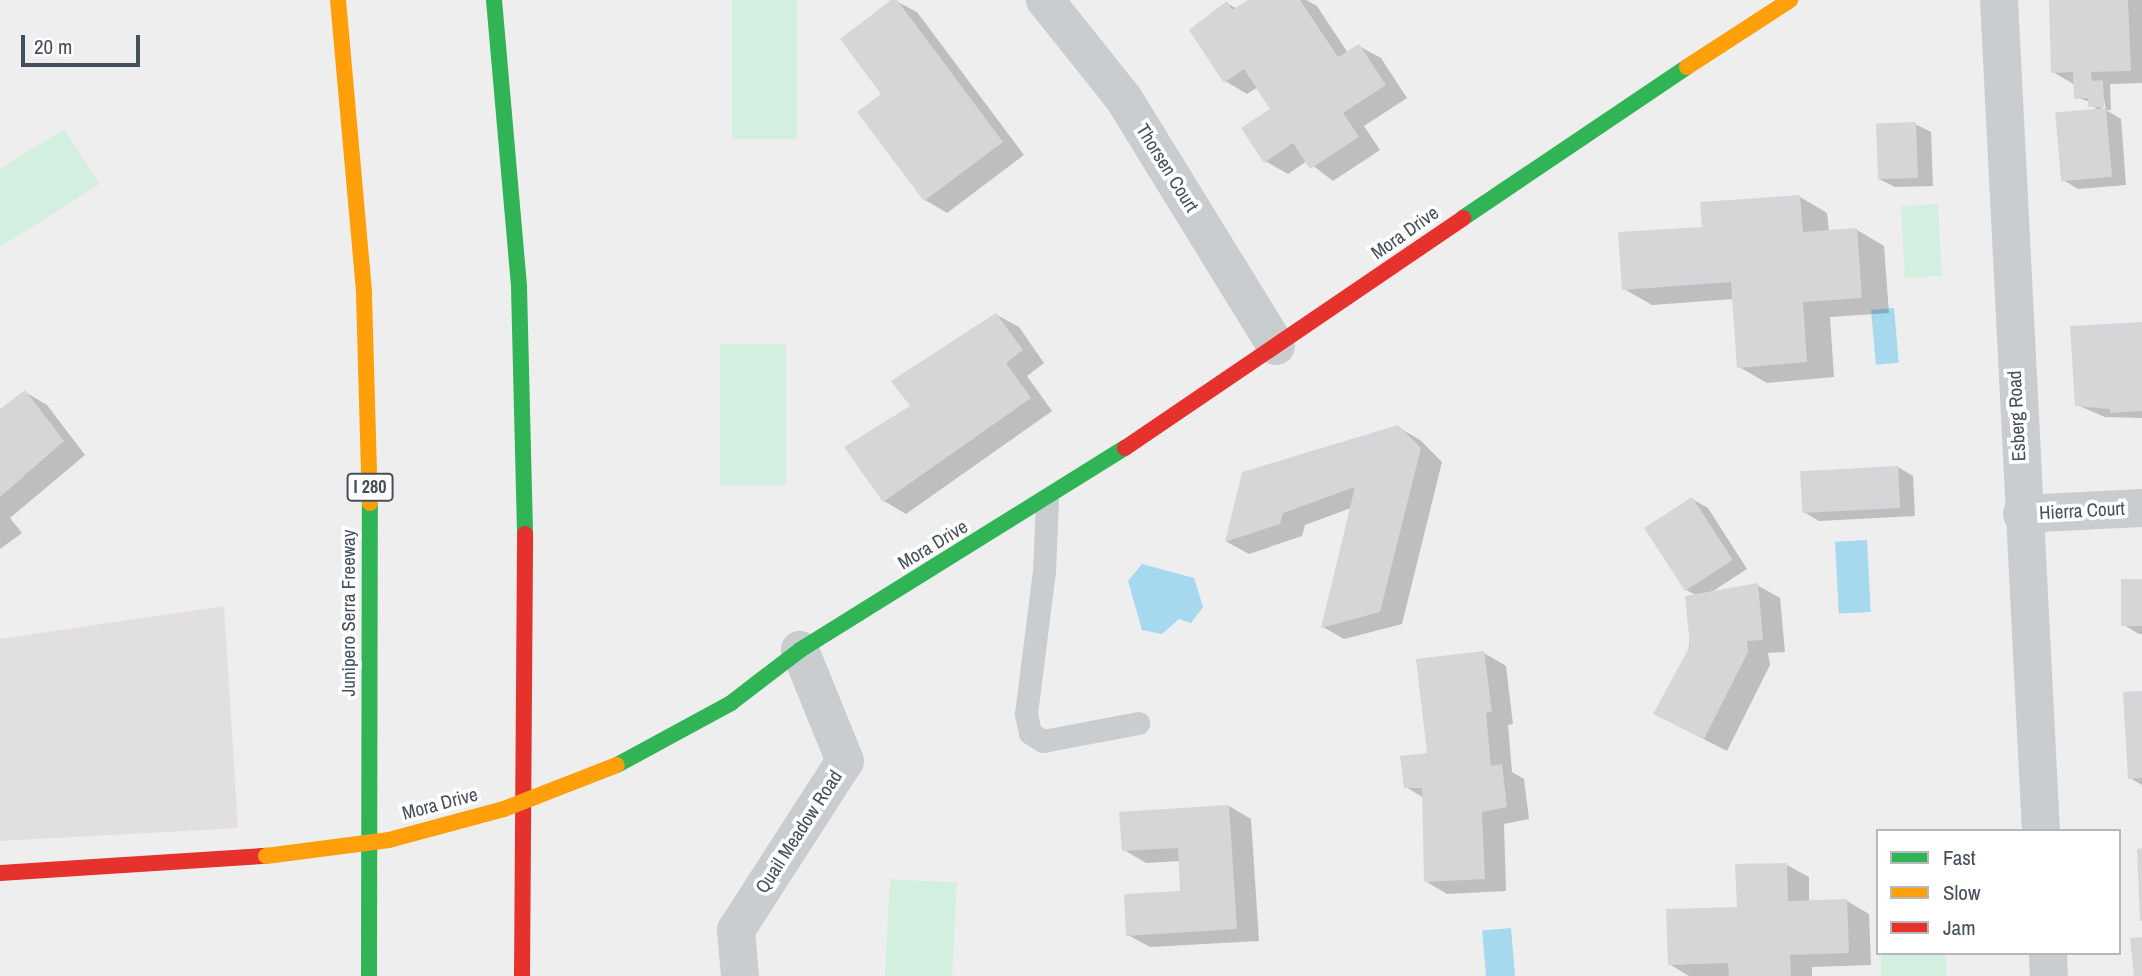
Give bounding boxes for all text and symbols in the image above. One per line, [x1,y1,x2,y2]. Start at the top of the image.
scale bar [24,21,144,65]
text: 20 m [34,32,72,61]
street label: Thorsen Court [1131,120,1203,216]
street label: Mora Drive [1367,202,1443,264]
street label: Esberg Road [2003,370,2031,462]
road number: I 280 [346,472,394,502]
street label: Hierra Court [2039,497,2125,525]
street label: Mora Drive [894,515,972,575]
street label: Junipero Serra Freeway [338,529,360,697]
street label: Quail Meadow Road [751,766,847,898]
street label: Mora Drive [400,783,480,825]
legend [1876,829,2121,955]
text: Fast [1943,843,1976,872]
text: Slow [1943,878,1980,907]
text: Jam [1943,913,1976,942]

